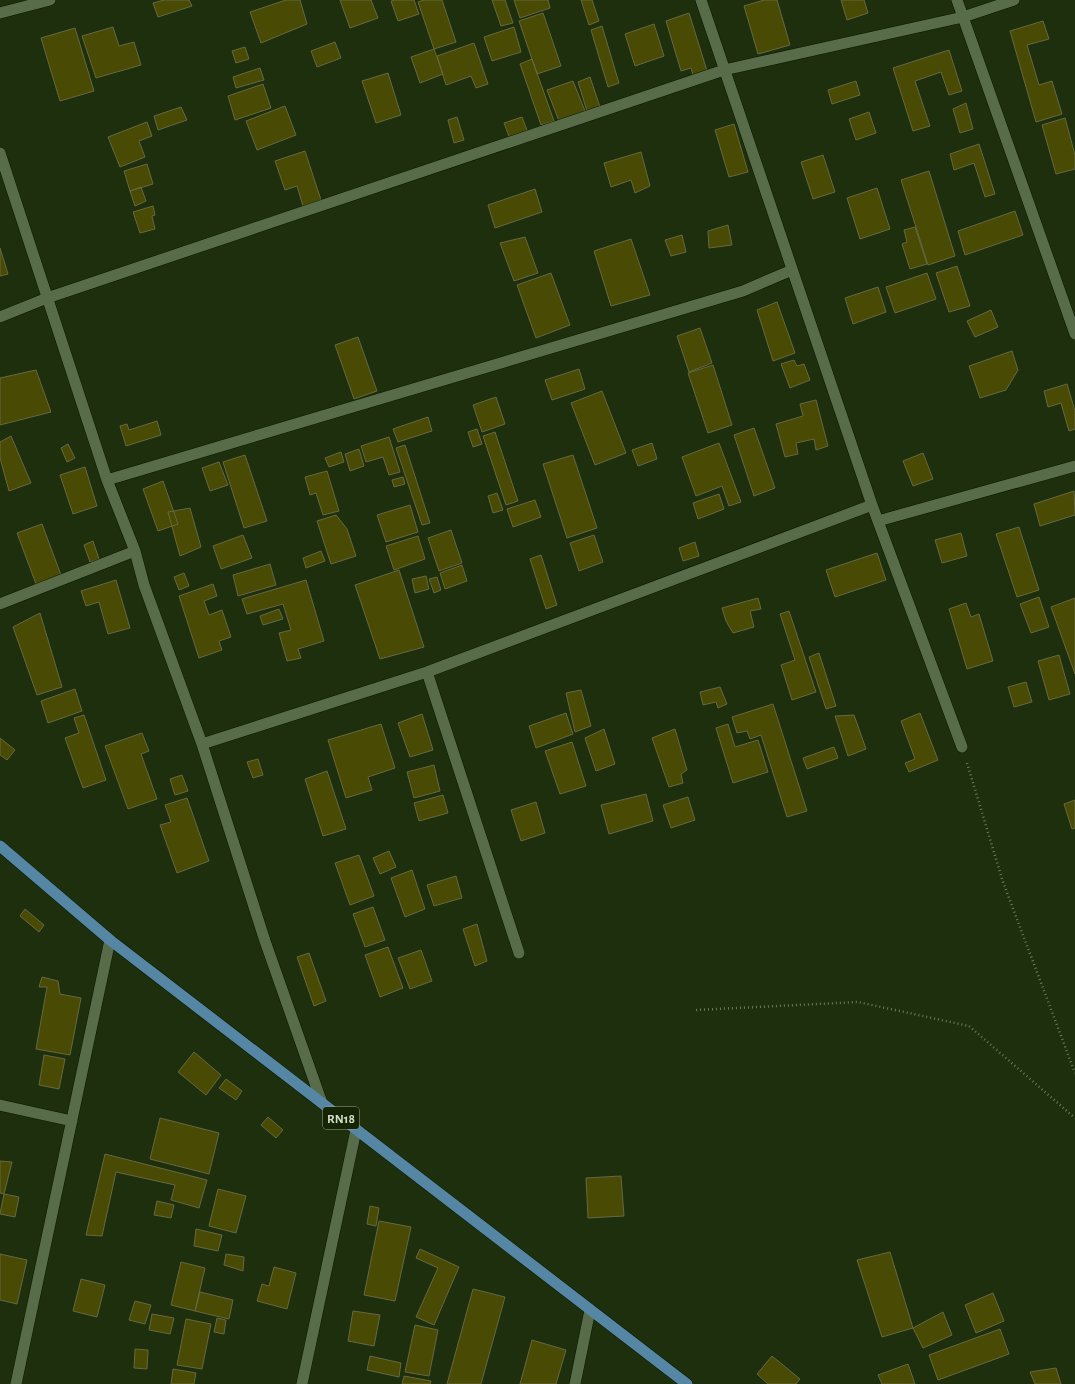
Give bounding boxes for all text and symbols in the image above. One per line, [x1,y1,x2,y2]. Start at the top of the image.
road number: RN18 [323,1107,359,1129]

